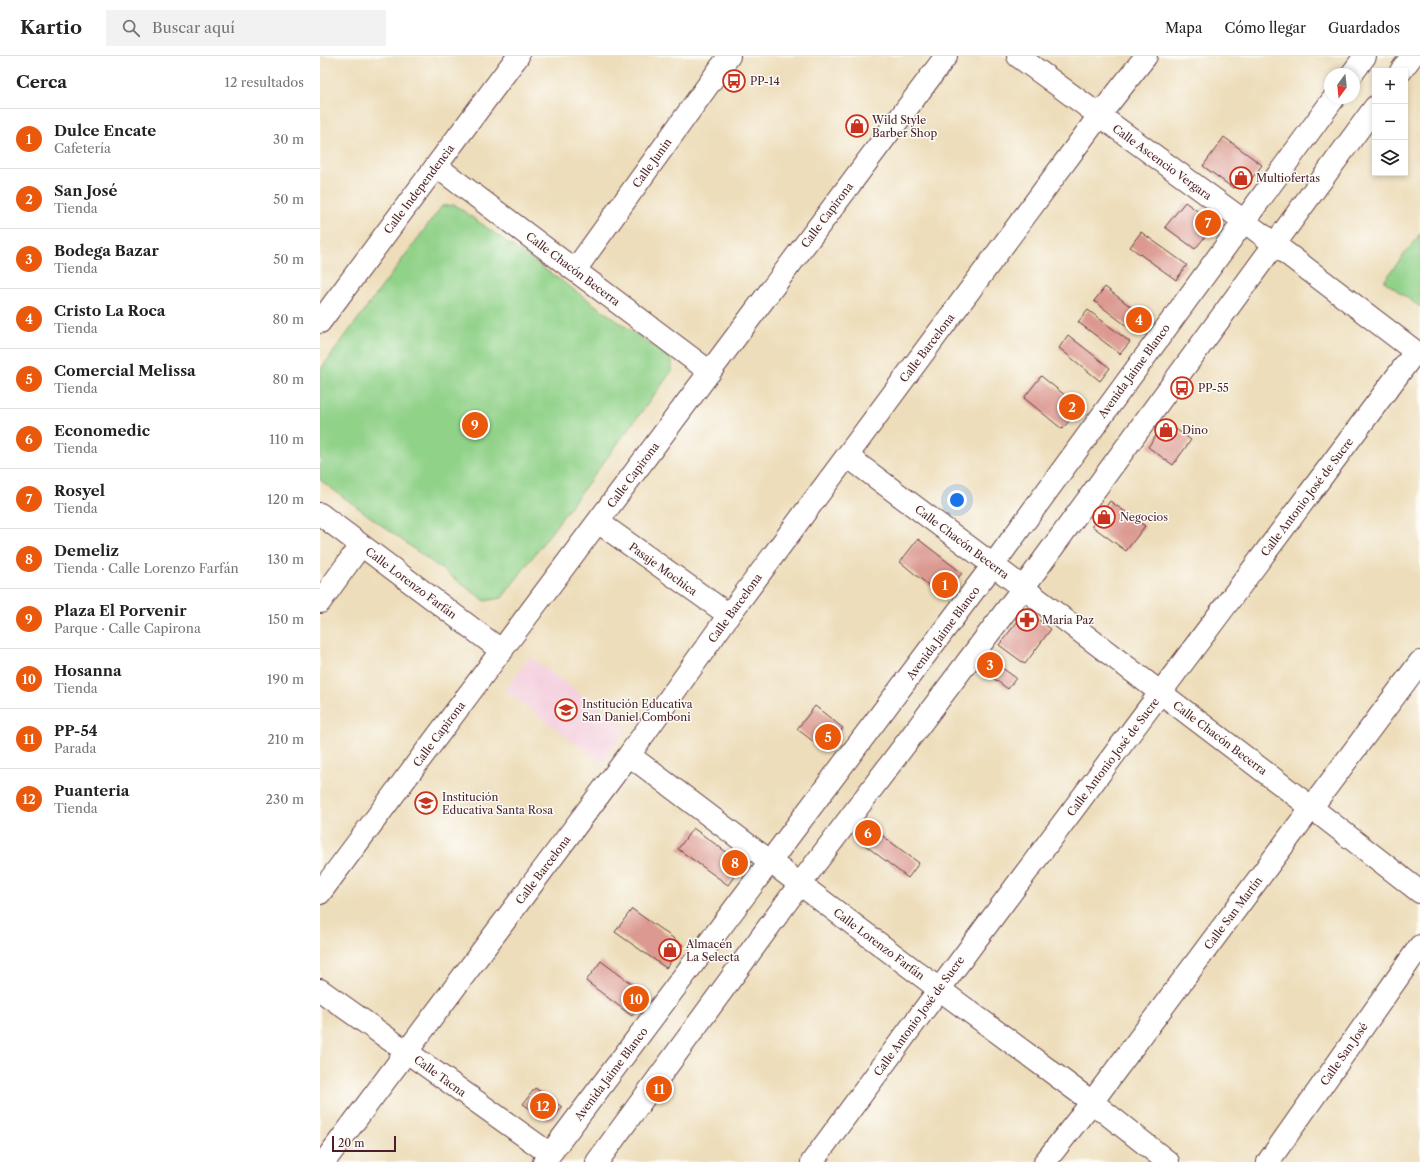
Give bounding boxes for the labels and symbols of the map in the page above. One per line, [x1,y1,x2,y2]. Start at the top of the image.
bus stop icon: PP-14 [721,68,747,94]
north arrow [1324,68,1360,104]
place label: PP-14 [750,74,780,88]
shop icon: Wild Style Barber Shop [844,113,870,139]
place label: Wild Style Barber Shop [871,113,937,140]
street label: Calle Ascencio Vergara [1110,121,1215,203]
street label: Calle Junin [629,136,675,190]
street label: Calle Independencia [381,141,457,236]
shop icon: Multiofertas [1228,165,1254,191]
place label: Multiofertas [1256,171,1320,185]
street label: Calle Capirona [798,179,856,250]
pin: 7 [1195,208,1221,238]
street label: Calle Chacón Becerra [523,229,623,309]
pin: 4 [1126,305,1152,335]
street label: Calle Barcelona [897,311,958,385]
street label: Avenida Jaime Blanco [1094,321,1173,422]
bus stop icon: PP-55 [1169,375,1195,401]
place label: PP-55 [1198,381,1229,395]
pin: 2 [1059,392,1085,422]
pin: 9 [462,410,488,440]
shop icon: Dino [1153,417,1179,443]
place label: Dino [1182,423,1208,437]
street label: Calle Antonio José de Sucre [1258,435,1356,559]
street label: Calle Capirona [604,439,662,510]
your location [947,490,967,510]
street label: Calle Chacón Becerra [912,502,1012,582]
shop icon: Negocios [1091,504,1117,530]
place label: Negocios [1120,510,1168,524]
street label: Pasaje Mochica [626,540,700,599]
street label: Calle Lorenzo Farfán [363,544,459,622]
street label: Calle Barcelona [705,570,765,645]
pin: 1 [932,570,958,600]
street label: Avenida Jaime Blanco [903,583,983,683]
pharmacy icon: Maria Paz [1014,607,1040,633]
place label: Maria Paz [1042,613,1094,627]
pin: 3 [977,650,1003,680]
street label: Calle Antonio José de Sucre [1064,695,1162,819]
school or university icon: Institución Educativa San Daniel Comboni [553,697,579,723]
place label: Institución Educativa San Daniel Comboni [582,697,693,724]
street label: Calle Capirona [410,698,468,769]
street label: Calle Chacón Becerra [1170,698,1270,778]
pin: 5 [815,722,841,752]
school or university icon: Institución Educativa Santa Rosa [413,790,439,816]
place label: Institución Educativa Santa Rosa [442,790,553,817]
pin: 6 [855,818,881,848]
street label: Calle Barcelona [513,833,574,907]
pin: 8 [722,848,748,878]
street label: Calle San Martín [1201,874,1265,952]
street label: Calle Lorenzo Farfán [831,905,927,983]
shop icon: Almacén La Selecta [657,937,683,963]
place label: Almacén La Selecta [685,937,740,964]
street label: Calle Antonio José de Sucre [871,953,967,1079]
pin: 10 [623,984,649,1014]
street label: Calle San José [1317,1020,1371,1088]
street label: Avenida Jaime Blanco [571,1024,651,1124]
street label: Calle Tacna [411,1052,469,1100]
pin: 11 [646,1074,672,1104]
pin: 12 [530,1091,556,1121]
scale bar [332,1134,396,1153]

